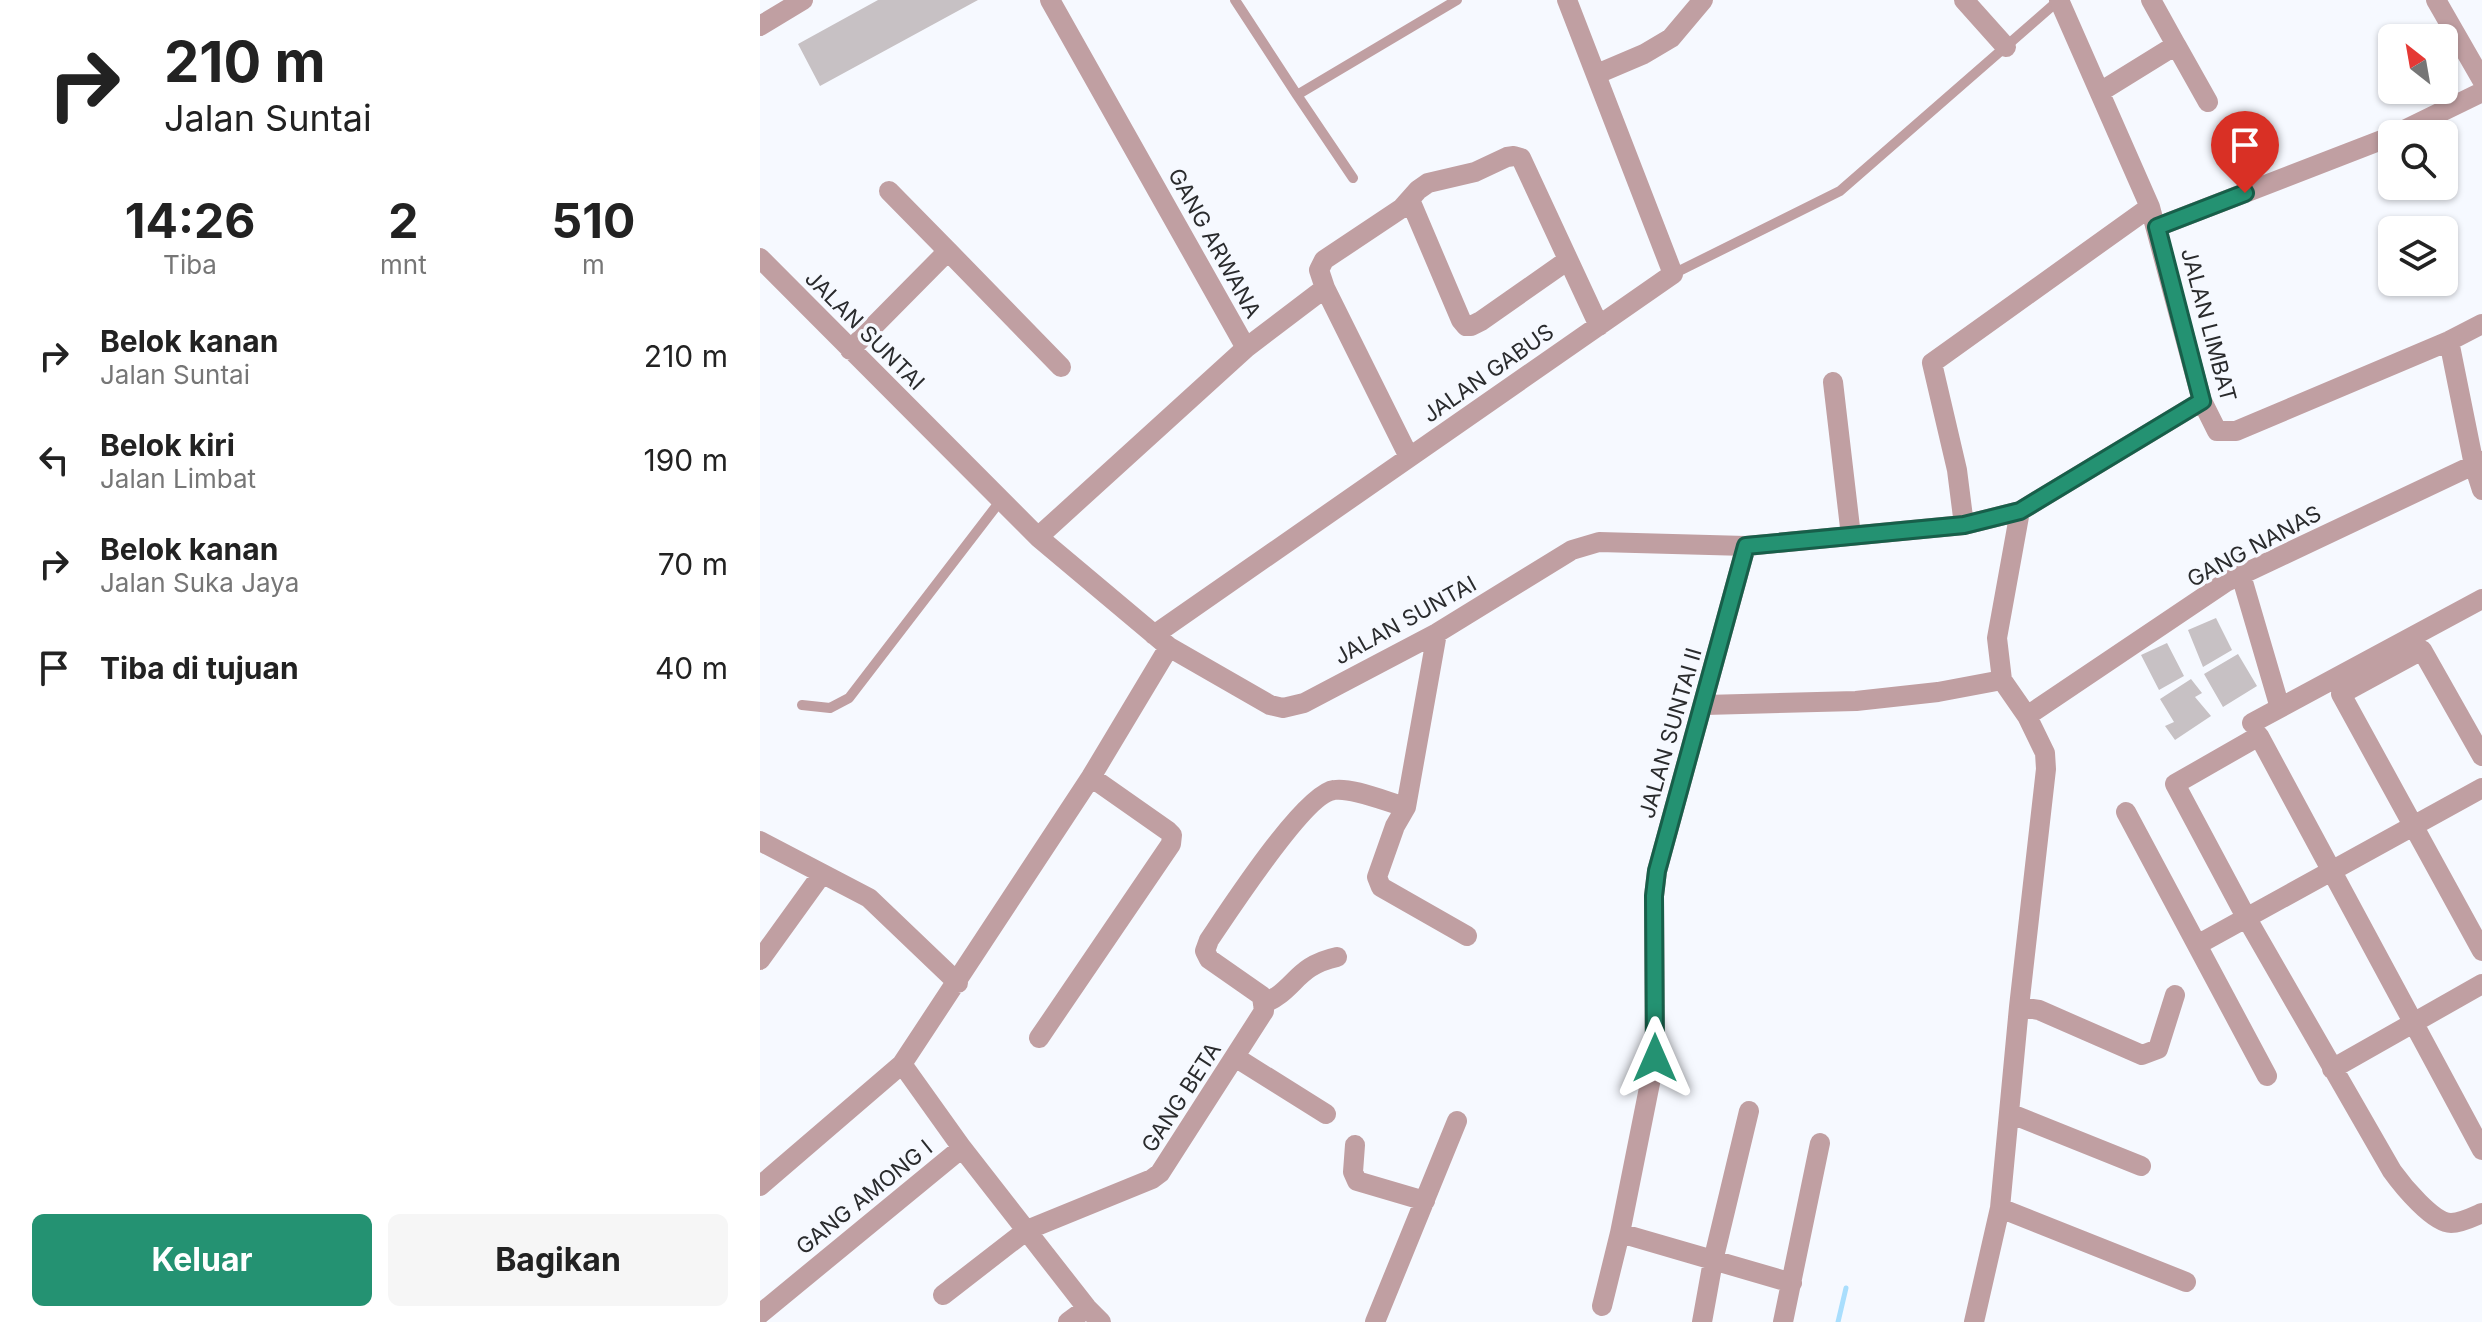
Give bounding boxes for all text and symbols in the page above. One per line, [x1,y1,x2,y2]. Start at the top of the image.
north arrow [2378,24,2458,104]
map controls [2378,24,2458,296]
text: 210 m [164,28,326,96]
icon: right [32,32,136,136]
text: Jalan Suntai [164,96,372,140]
pin [2211,111,2279,193]
button: search [2378,120,2458,200]
icon: arrive [2223,123,2267,167]
street label: GANG ARWANA [1163,164,1267,322]
text: 14:26 [125,191,255,250]
text: 2 [388,191,419,250]
text: 510 [552,191,635,250]
button: layers [2378,216,2458,296]
street label: JALAN LIMBAT [2176,245,2242,405]
text: Tiba [163,249,217,280]
text: mnt [380,249,427,280]
text: m [582,249,605,280]
street label: JALAN SUNTAI [800,265,930,395]
street label: JALAN GABUS [1418,318,1558,428]
text: Belok kanan [100,323,278,359]
icon: right [32,334,76,378]
text: 210 m [644,338,728,374]
text: Jalan Suntai [100,359,250,390]
text: Belok kiri [100,427,235,463]
icon: left [32,438,76,482]
text: 190 m [644,442,728,478]
text: Jalan Limbat [100,463,256,494]
street label: GANG NANAS [2183,500,2325,592]
text: Belok kanan [100,531,278,567]
icon: right [32,542,76,586]
text: 70 m [658,546,728,582]
text: Jalan Suka Jaya [100,567,299,598]
street label: JALAN SUNTAI [1330,570,1480,670]
street label: JALAN SUNTAI II [1633,645,1707,821]
icon: arrive [32,646,76,690]
text: Tiba di tujuan [100,650,299,686]
text: 40 m [655,650,728,686]
position arrow [1613,1016,1697,1100]
street label: GANG BETA [1136,1037,1226,1157]
street label: GANG AMONG I [791,1134,937,1260]
button: Keluar [32,1214,372,1306]
button: Bagikan [388,1214,728,1306]

